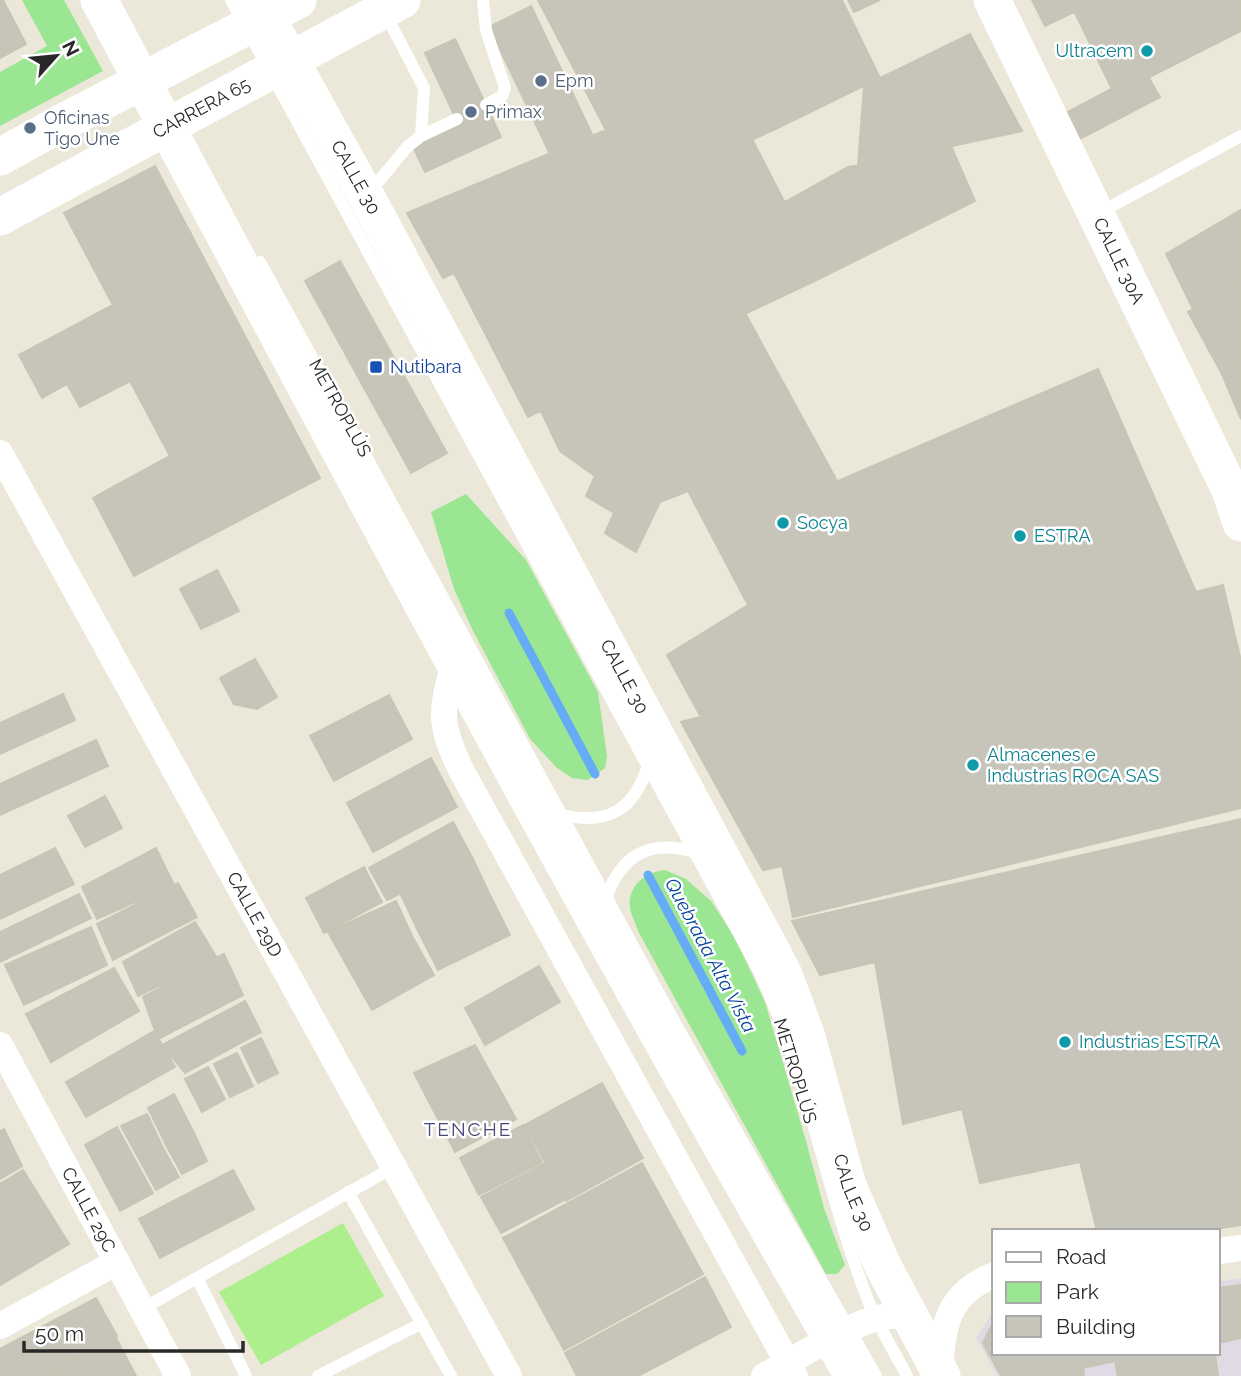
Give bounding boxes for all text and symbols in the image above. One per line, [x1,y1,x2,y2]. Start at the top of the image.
north arrow [21,21,91,91]
text: N [58,37,84,60]
place label: Ultracem [1056,40,1133,61]
marker: Ultracem [1139,43,1155,59]
place label: Epm [555,70,594,91]
street label: CARRERA 65 [149,73,254,143]
marker: Epm [533,73,549,89]
place label: Primax [485,101,542,122]
marker: Primax [463,104,479,120]
place label: Oficinas Tigo Une [44,107,120,149]
marker: Oficinas Tigo Une [22,120,38,136]
street label: CALLE 30 [327,136,385,218]
street label: CALLE 30A [1089,214,1149,307]
street label: METROPLÚS [305,355,377,460]
place label: Nutibara [390,356,462,377]
marker: Nutibara [368,359,384,375]
place label: Socya [797,512,848,533]
marker: Socya [775,515,791,531]
place label: ESTRA [1034,525,1091,546]
marker: ESTRA [1012,528,1028,544]
street label: CALLE 30 [596,636,653,717]
place label: Almacenes e Industrias ROCA SAS [987,744,1159,786]
marker: Almacenes e Industrias ROCA SAS [965,757,981,773]
street label: CALLE 29D [223,868,287,960]
water label: Quebrada Alta Vista [661,874,761,1036]
street label: METROPLÚS [770,1016,822,1126]
place label: Industrias ESTRA [1079,1031,1221,1052]
marker: Industrias ESTRA [1057,1034,1073,1050]
district label: TENCHE [424,1118,512,1140]
street label: CALLE 30 [830,1151,878,1235]
street label: CALLE 29C [58,1163,120,1255]
legend [992,1229,1220,1355]
text: Road [1056,1244,1106,1269]
text: Park [1056,1279,1099,1304]
scale bar [24,1310,243,1354]
text: Building [1056,1314,1136,1339]
text: 50 m [35,1321,84,1346]

